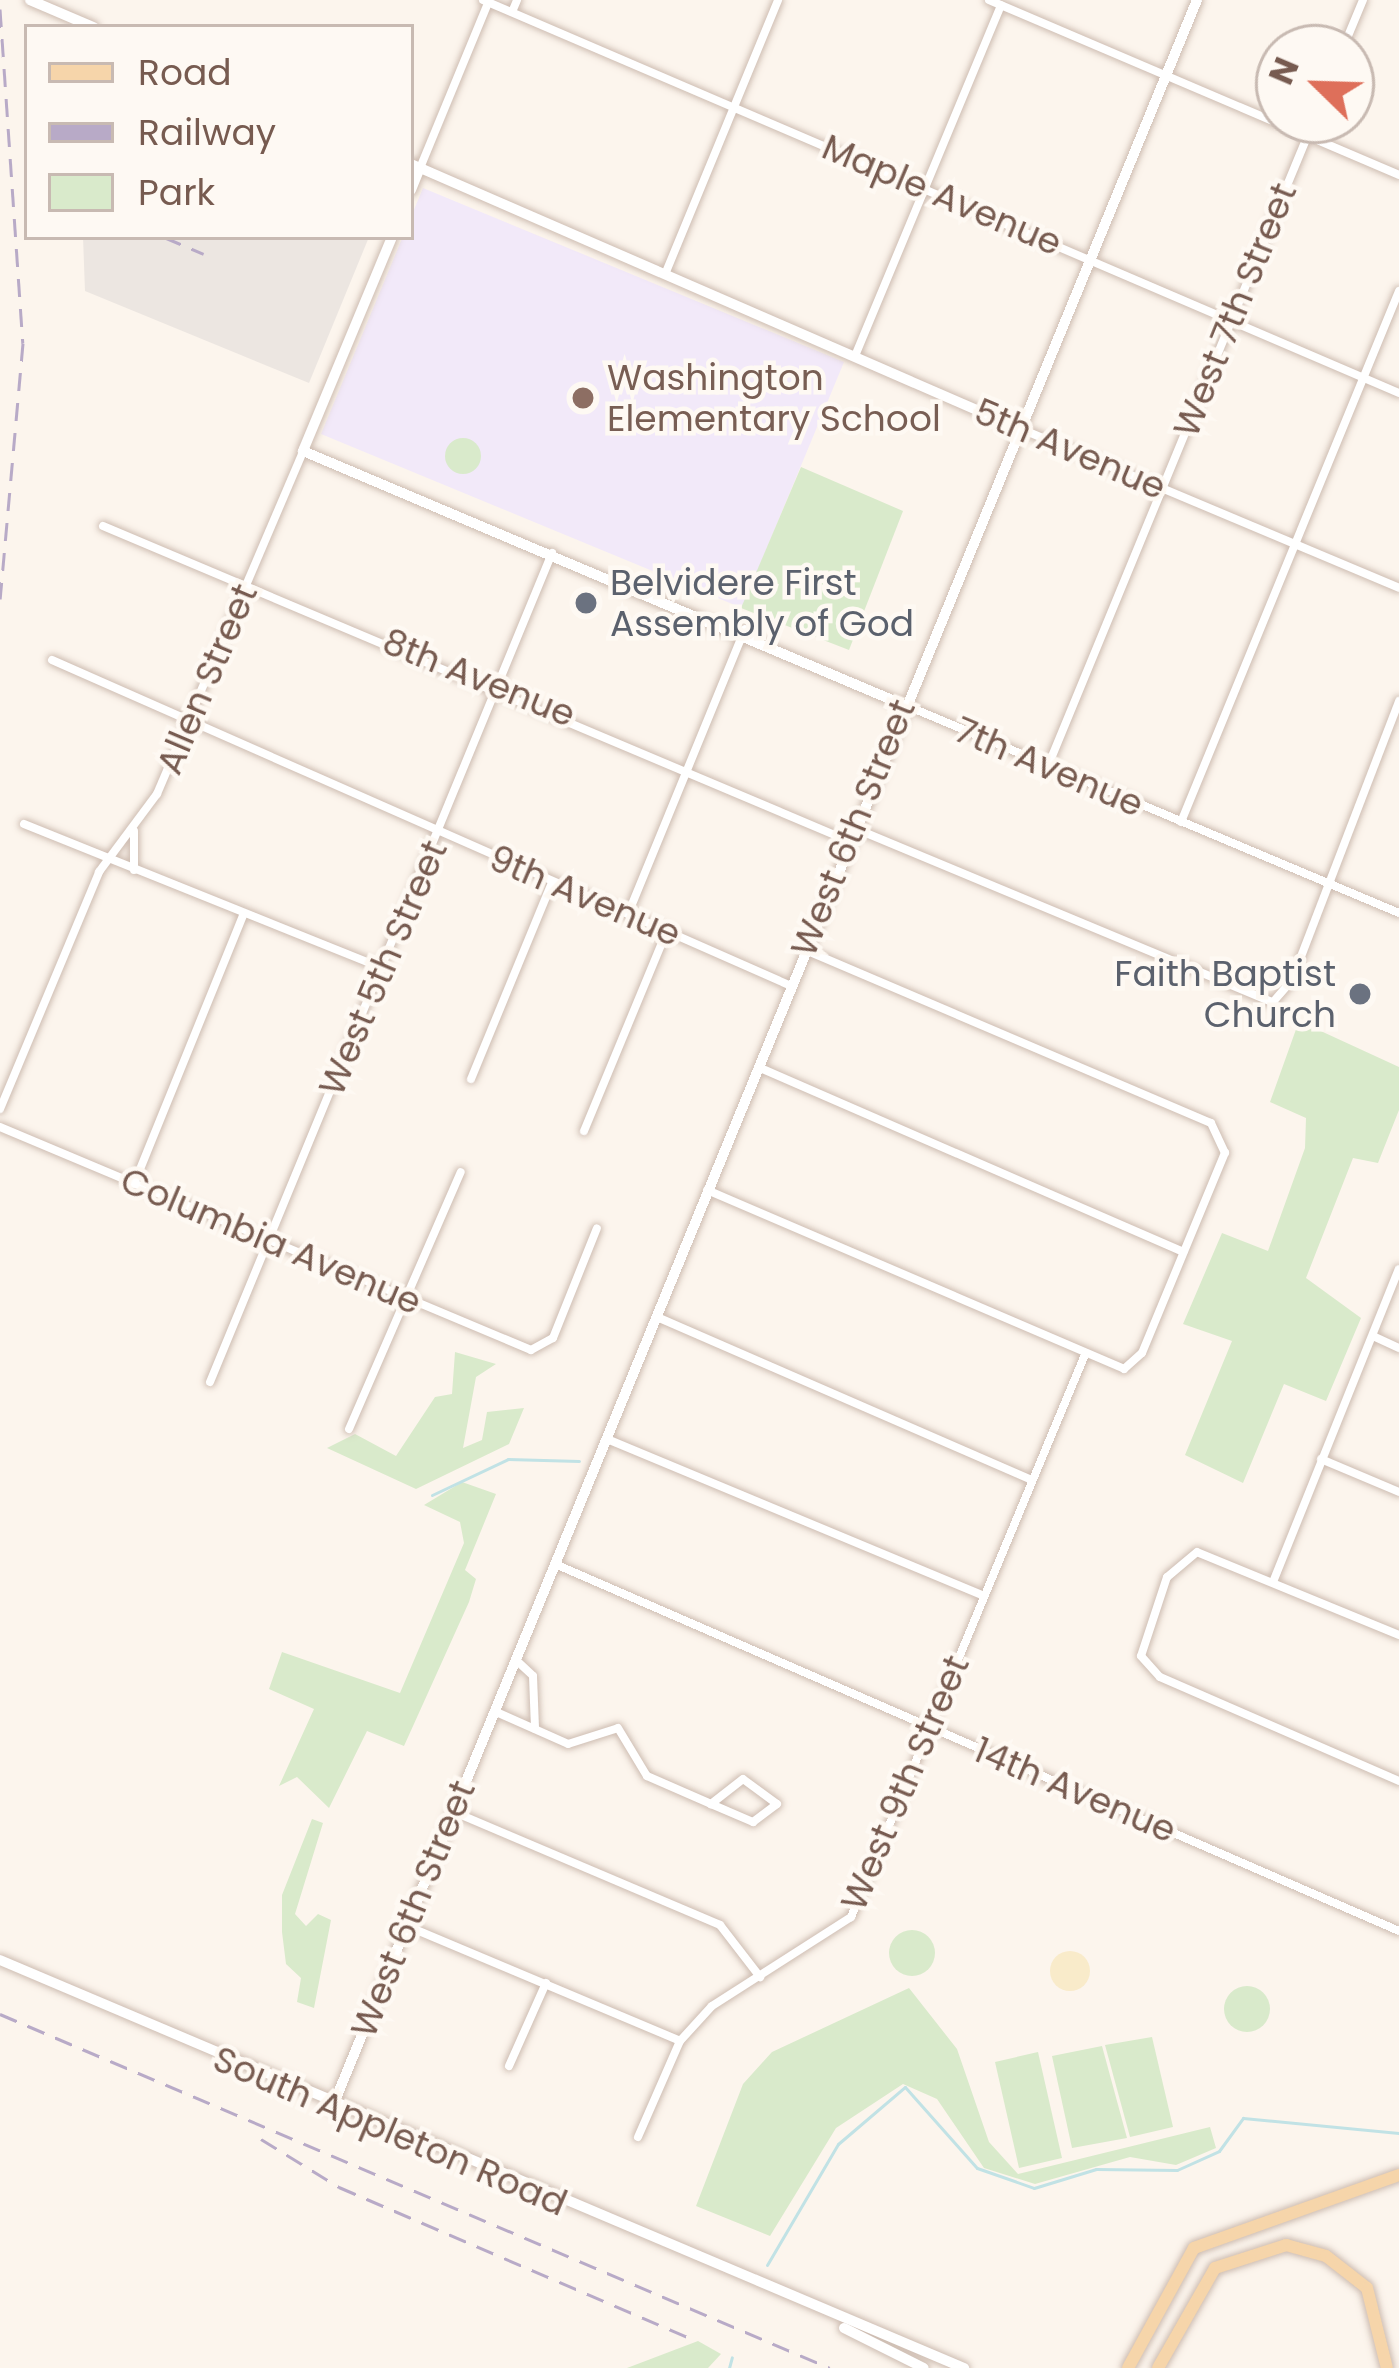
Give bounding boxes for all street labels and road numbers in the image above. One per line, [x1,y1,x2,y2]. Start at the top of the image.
street label: Maple Avenue [816,125,1068,265]
street label: West 7th Street [1164,177,1306,443]
street label: 5th Avenue [968,389,1172,509]
street label: Allen Street [148,577,266,781]
street label: 8th Avenue [376,620,582,736]
street label: West 6th Street [782,693,924,963]
street label: 7th Avenue [948,708,1150,826]
street label: West 5th Street [310,834,456,1102]
street label: 9th Avenue [483,836,687,956]
street label: Columbia Avenue [114,1158,428,1324]
street label: West 9th Street [832,1649,978,1917]
street label: 14th Avenue [968,1728,1182,1852]
street label: West 6th Street [342,1774,484,2044]
street label: South Appleton Road [207,2037,573,2225]

